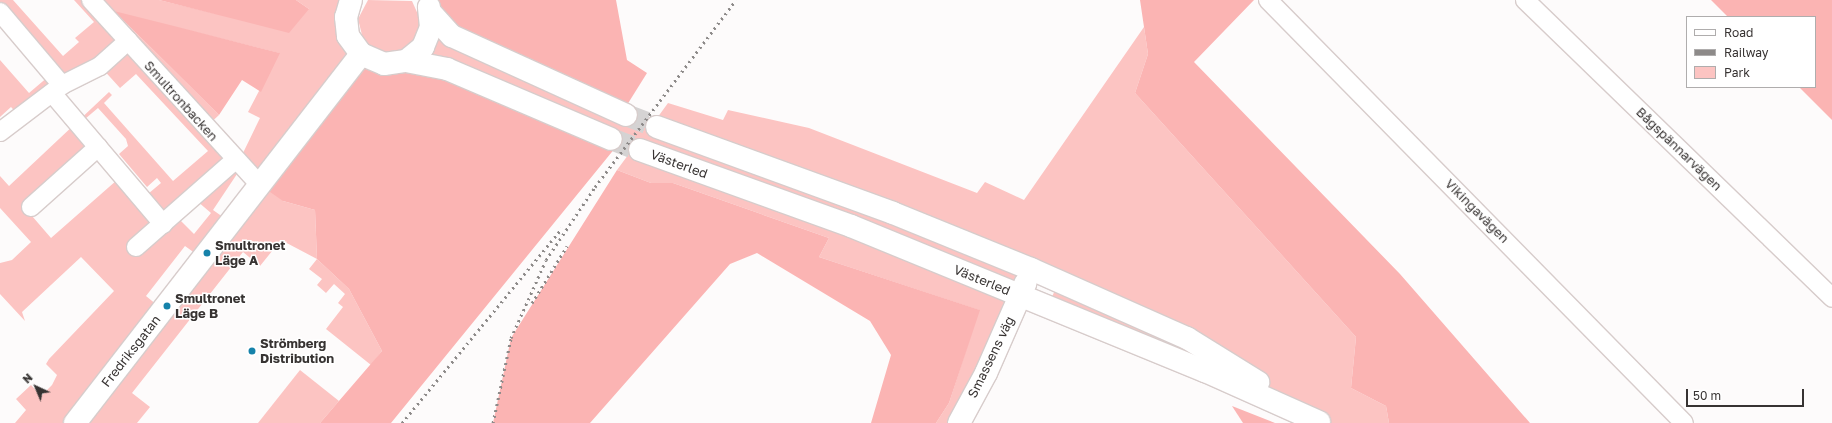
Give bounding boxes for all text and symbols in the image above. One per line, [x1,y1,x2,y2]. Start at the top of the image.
legend [1686,16,1816,88]
text: Road [1724,25,1753,40]
text: Railway [1724,45,1769,60]
street label: Smultronbacken [141,58,221,144]
text: Park [1724,65,1750,80]
street label: Bågspännarvägen [1633,104,1725,194]
street label: Västerled [648,146,710,182]
street label: Vikingavägen [1442,176,1512,246]
place label: Smultronet Läge A [215,238,285,269]
marker: Smultronet Läge A [202,248,212,258]
street label: Västerled [951,262,1013,298]
place label: Smultronet Läge B [175,291,245,322]
marker: Smultronet Läge B [162,301,172,311]
street label: Fredriksgatan [98,312,164,390]
street label: Smassens väg [964,314,1018,400]
place label: Strömberg Distribution [260,336,334,367]
marker: Strömberg Distribution [247,346,257,356]
north arrow [16,367,56,407]
text: N [20,370,35,386]
scale bar [1688,381,1806,407]
text: 50 m [1693,388,1721,403]

